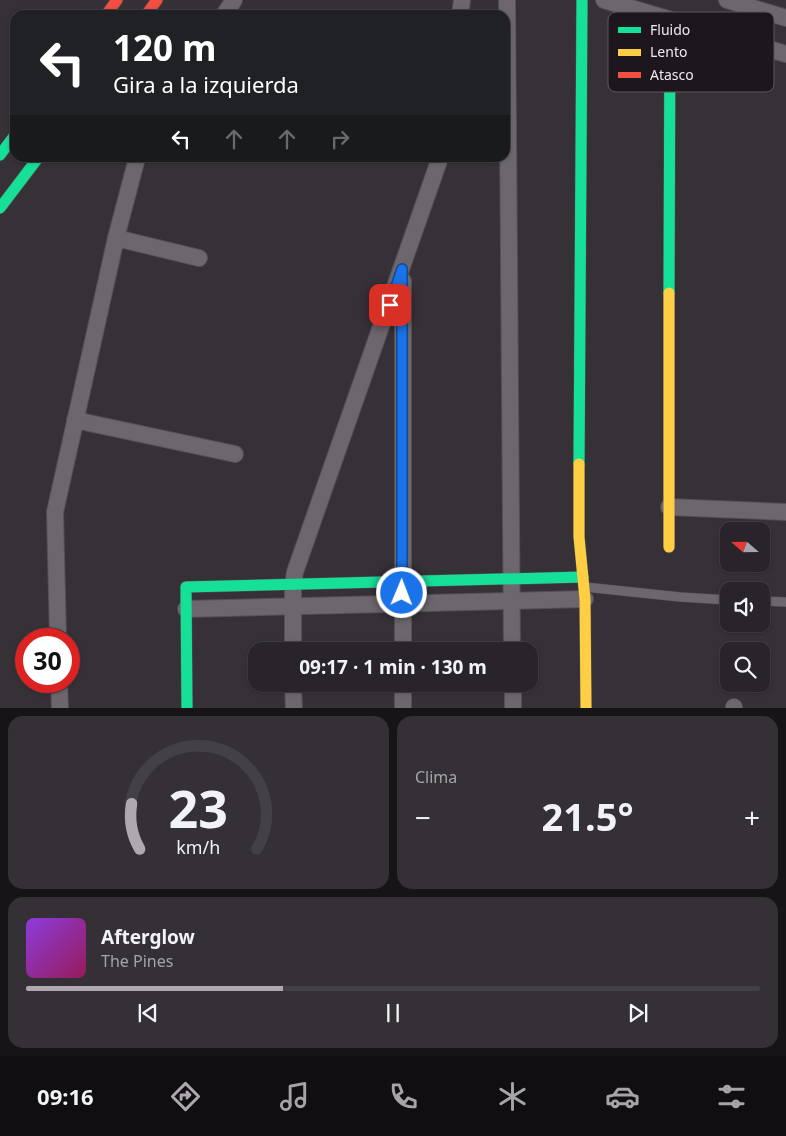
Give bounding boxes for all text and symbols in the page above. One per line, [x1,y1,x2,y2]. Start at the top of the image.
legend [608,12,774,92]
text: Fluido [650,20,690,39]
text: 120 m [113,24,216,71]
icon: left [30,30,95,95]
text: Lento [650,42,687,61]
text: Atasco [650,65,694,84]
text: Gira a la izquierda [113,69,299,99]
icon: left [167,125,195,153]
icon: ahead [220,125,248,153]
icon: ahead [273,125,301,153]
icon: right [326,125,354,153]
pin [369,284,411,326]
icon: arrive [376,291,404,319]
north arrow [720,522,770,572]
map controls [720,522,770,692]
position arrow [375,566,427,618]
button: sound [720,582,770,632]
speed limit sign: 30 [15,628,80,693]
button: search [720,642,770,692]
text: 09:17 · 1 min · 130 m [299,654,487,680]
text: Clima [415,766,457,788]
text: 23 [169,772,228,843]
text: 21.5° [542,790,634,842]
text: − [415,798,431,836]
text: + [744,798,760,836]
text: km/h [177,835,220,859]
text: Afterglow [101,924,195,950]
text: The Pines [101,950,173,972]
icon: previous [134,999,162,1027]
icon: pause [379,999,407,1027]
icon: next [624,999,652,1027]
icon: directions [168,1079,203,1114]
icon: music [277,1079,312,1114]
icon: phone [386,1079,421,1114]
icon: climate [495,1079,530,1114]
icon: car [605,1079,640,1114]
icon: filters [714,1079,749,1114]
text: 09:16 [37,1081,94,1111]

